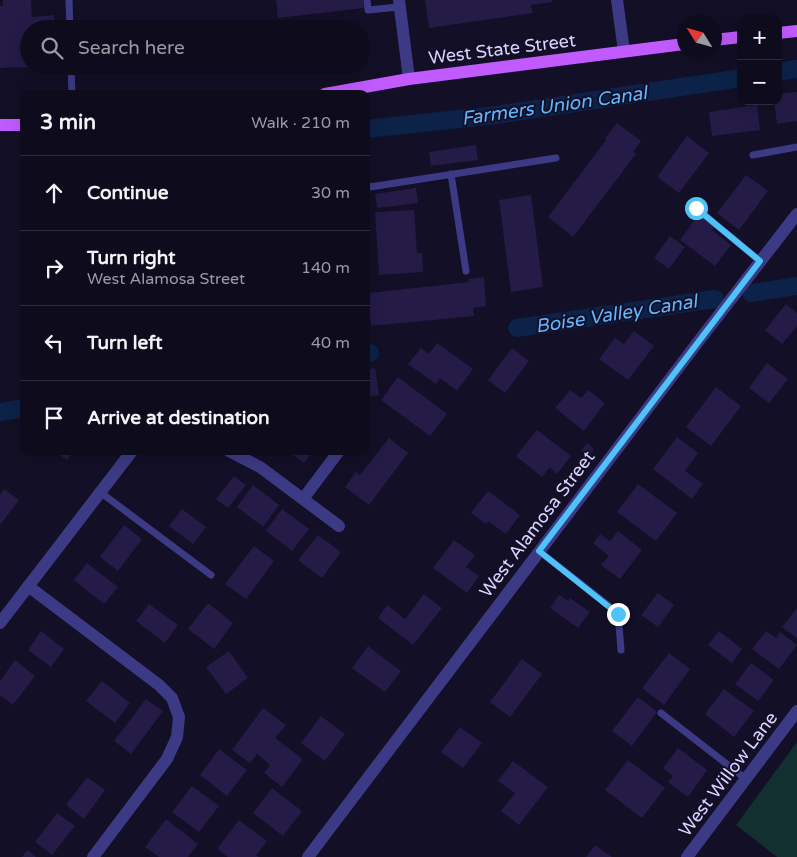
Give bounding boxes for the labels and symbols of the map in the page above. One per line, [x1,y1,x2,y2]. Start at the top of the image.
north arrow [677,15,722,60]
street label: West State Street [427,29,577,69]
water label: Farmers Union Canal [460,82,650,130]
route start [685,197,708,220]
water label: Boise Valley Canal [534,290,701,338]
street label: West Alamosa Street [475,446,599,602]
route end [607,603,630,626]
street label: West Willow Lane [674,707,782,841]

